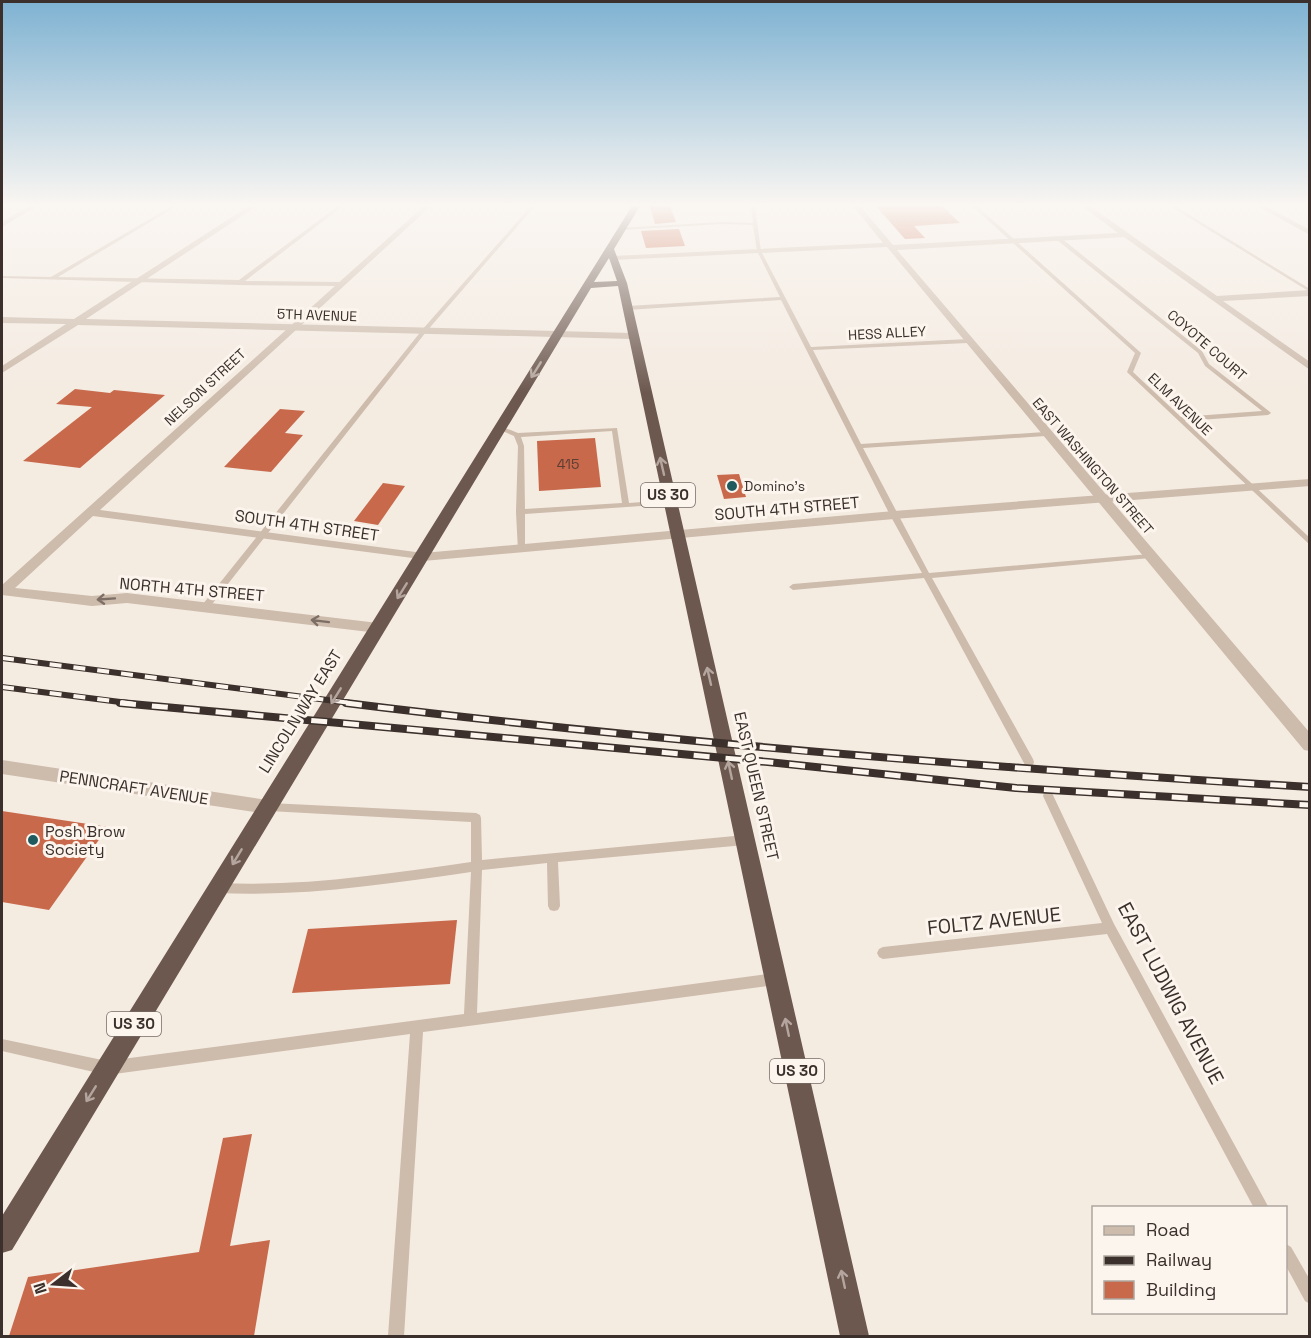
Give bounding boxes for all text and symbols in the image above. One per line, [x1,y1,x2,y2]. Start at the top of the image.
street label: 5TH AVENUE [277,305,358,325]
street label: COYOTE COURT [1164,306,1250,384]
street label: HESS ALLEY [847,322,927,344]
street label: NELSON STREET [161,345,249,429]
one-way arrow [529,361,541,378]
street label: ELM AVENUE [1144,369,1216,439]
street label: EAST WASHINGTON STREET [1029,394,1157,538]
house number: 415 [557,455,579,473]
one-way arrow [655,456,667,475]
place label: Domino's [744,477,805,495]
marker: Domino's [725,479,739,493]
road number: US 30 [641,483,695,507]
street label: SOUTH 4TH STREET [714,492,860,525]
street label: SOUTH 4TH STREET [233,505,380,546]
street label: NORTH 4TH STREET [119,573,265,606]
one-way arrow [396,582,408,599]
one-way arrow [96,594,116,605]
one-way arrow [311,615,331,626]
street label: LINCOLN WAY EAST [254,646,347,777]
one-way arrow [703,667,714,687]
one-way arrow [330,687,343,704]
street label: EAST QUEEN STREET [729,710,784,862]
one-way arrow [723,760,735,779]
street label: PENNCRAFT AVENUE [58,765,210,810]
place label: Posh Brow Society [45,821,125,860]
marker: Posh Brow Society [26,833,40,847]
one-way arrow [230,848,242,865]
street label: EAST LUDWIG AVENUE [1112,898,1230,1088]
street label: FOLTZ AVENUE [926,901,1062,941]
road number: US 30 [107,1012,161,1036]
one-way arrow [781,1018,792,1038]
road number: US 30 [770,1059,824,1083]
one-way arrow [85,1085,97,1102]
legend [1092,1206,1287,1314]
text: Road [1146,1218,1190,1241]
text: Railway [1146,1248,1212,1271]
north arrow [24,1254,84,1314]
one-way arrow [836,1270,848,1289]
text: Building [1146,1278,1216,1301]
text: N [29,1280,52,1296]

